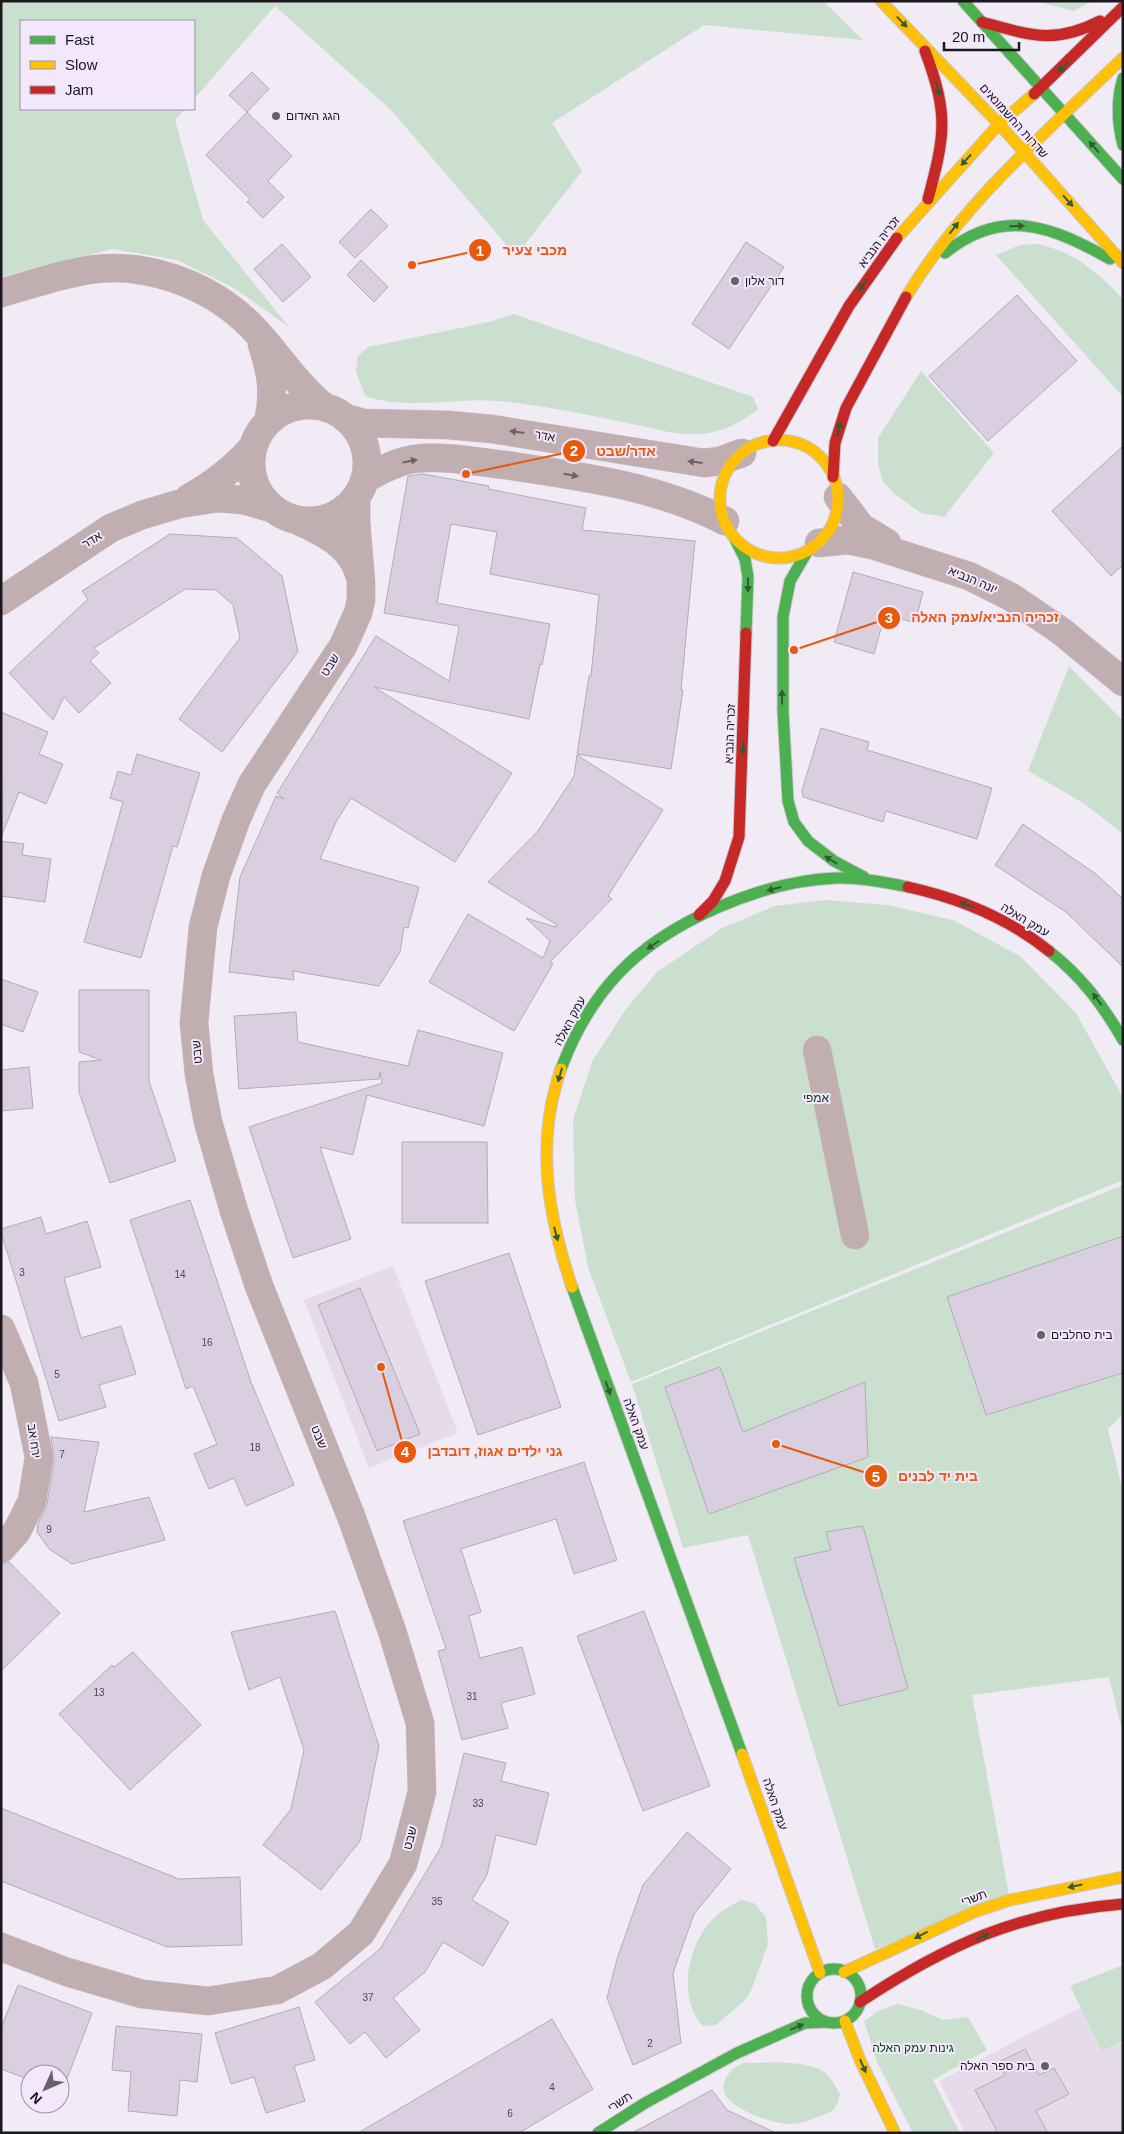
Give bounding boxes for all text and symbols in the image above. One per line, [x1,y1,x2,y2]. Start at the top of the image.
one-way arrow [896,15,908,27]
legend [20,20,195,110]
scale bar [944,20,1019,52]
text: 20 m [952,28,985,45]
text: Fast [65,31,95,48]
text: Slow [65,56,98,73]
one-way arrow [1057,60,1069,72]
text: Jam [65,81,93,98]
one-way arrow [934,81,942,97]
street label: שדרות החשמונאים [977,81,1051,161]
place label: הגג האדום [286,109,340,123]
marker: הגג האדום [270,110,282,122]
one-way arrow [1088,141,1100,153]
one-way arrow [960,153,972,165]
one-way arrow [1062,195,1073,208]
street label: זכריה הנביא [855,214,903,270]
one-way arrow [949,222,960,235]
one-way arrow [1010,222,1026,230]
callout: מכבי צעיר [468,236,577,265]
text: 1 [476,242,484,259]
text: מכבי צעיר [503,242,567,258]
place label: דור אלון [745,274,785,288]
marker: דור אלון [729,275,741,287]
one-way arrow [858,278,868,292]
one-way arrow [835,421,843,436]
street label: אדר [534,427,557,445]
one-way arrow [509,428,525,436]
callout: אדר/שבט [562,437,666,466]
text: 2 [570,442,578,459]
text: אדר/שבט [596,443,656,459]
one-way arrow [402,456,418,464]
one-way arrow [686,458,702,466]
one-way arrow [563,472,579,480]
street label: אדר [80,528,105,551]
street label: יונה הנביא [946,563,1000,597]
one-way arrow [744,577,752,593]
callout: זכריה הנביא/עמק האלה [876,603,1069,632]
text: 3 [885,609,893,626]
text: זכריה הנביא/עמק האלה [911,609,1059,625]
street label: שבט [318,651,342,679]
one-way arrow [778,689,786,705]
street label: זכריה הנביא [722,704,738,764]
one-way arrow [739,740,747,756]
one-way arrow [824,855,838,865]
one-way arrow [767,885,782,893]
street label: עמק האלה [998,900,1052,940]
one-way arrow [960,901,974,909]
one-way arrow [646,940,660,950]
one-way arrow [1092,992,1102,1006]
street label: עמק האלה [551,994,589,1048]
street label: שבט [189,1039,205,1064]
one-way arrow [556,1067,564,1082]
park label: אמפי [803,1091,830,1105]
one-way arrow [552,1227,560,1242]
house number: 3 [19,1267,25,1278]
house number: 14 [174,1269,186,1280]
place label: בית סחלבים [1051,1328,1113,1342]
marker: בית סחלבים [1035,1329,1047,1341]
house number: 16 [201,1337,213,1348]
house number: 5 [54,1369,60,1380]
one-way arrow [604,1381,612,1396]
street label: עמק האלה [620,1396,652,1452]
street label: ירח אב [25,1423,43,1459]
street label: שבט [308,1423,330,1451]
callout: גני ילדים אגוז, דובדבן [393,1437,573,1466]
house number: 18 [249,1442,261,1453]
text: 4 [401,1443,410,1460]
text: גני ילדים אגוז, דובדבן [428,1443,563,1459]
house number: 7 [59,1449,65,1460]
callout: בית יד לבנים [863,1462,988,1491]
text: 5 [872,1468,880,1485]
text: בית יד לבנים [898,1468,978,1484]
house number: 9 [46,1524,52,1535]
house number: 13 [93,1687,105,1698]
house number: 31 [466,1691,478,1702]
street label: עמק האלה [760,1776,790,1832]
house number: 33 [472,1798,484,1809]
street label: שבט [400,1825,420,1851]
one-way arrow [1067,1883,1083,1891]
street label: תשרי [959,1887,989,1909]
house number: 35 [431,1896,443,1907]
one-way arrow [914,1931,928,1939]
one-way arrow [975,1932,989,1940]
house number: 37 [362,1992,374,2003]
one-way arrow [790,2022,804,2030]
house number: 2 [647,2038,653,2049]
park label: גינות עמק האלה [872,2041,954,2055]
one-way arrow [859,2059,867,2073]
place label: בית ספר האלה [960,2059,1035,2073]
marker: בית ספר האלה [1039,2060,1051,2072]
north arrow [20,2064,70,2114]
house number: 4 [549,2082,555,2093]
text: N [27,2089,45,2107]
street label: תשרי [605,2089,635,2115]
house number: 6 [507,2108,513,2119]

